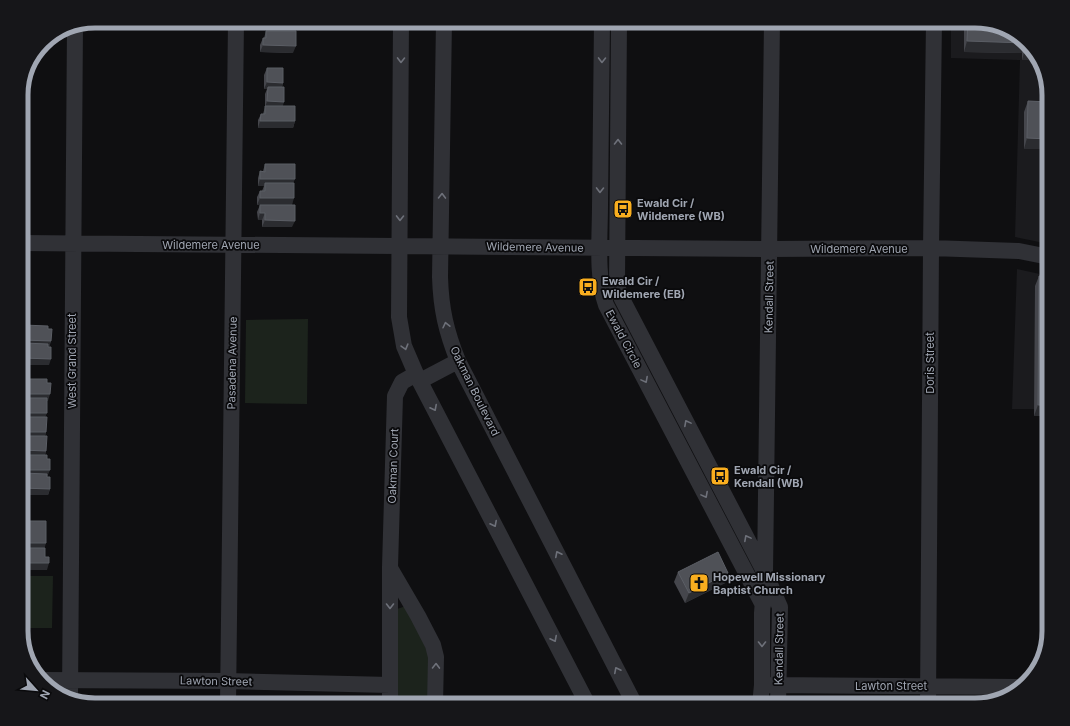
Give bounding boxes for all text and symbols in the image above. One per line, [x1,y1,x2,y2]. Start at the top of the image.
one-way arrow [397,57,405,63]
one-way arrow [597,57,606,63]
one-way arrow [614,139,622,145]
one-way arrow [596,187,604,193]
one-way arrow [438,193,446,199]
place label: Ewald Cir / Wildemere (WB) [637,196,725,223]
bus stop icon: Ewald Cir / Wildemere (WB) [612,198,634,220]
one-way arrow [395,215,404,221]
street label: Wildemere Avenue [162,238,260,252]
street label: Wildemere Avenue [486,239,584,255]
street label: Wildemere Avenue [810,242,908,256]
street label: Kendall Street [761,260,777,333]
place label: Ewald Cir / Wildemere (EB) [602,274,685,301]
bus stop icon: Ewald Cir / Wildemere (EB) [577,276,599,298]
street label: Ewald Circle [603,307,645,371]
street label: West Grand Street [65,313,79,409]
street label: Pasadena Avenue [224,317,240,409]
one-way arrow [442,322,450,328]
street label: Doris Street [923,332,937,394]
one-way arrow [400,344,409,351]
street label: Oakman Boulevard [447,344,503,438]
one-way arrow [640,375,648,383]
one-way arrow [429,404,437,411]
one-way arrow [684,420,692,427]
street label: Oakman Court [385,428,401,504]
place label: Ewald Cir / Kendall (WB) [734,463,804,490]
bus stop icon: Ewald Cir / Kendall (WB) [709,465,731,487]
one-way arrow [700,491,708,498]
one-way arrow [489,519,497,527]
one-way arrow [745,535,752,542]
one-way arrow [555,551,563,559]
place label: Hopewell Missionary Baptist Church [713,570,826,597]
church icon: Hopewell Missionary Baptist Church [688,572,710,594]
one-way arrow [386,603,394,609]
street label: Kendall Street [771,612,787,685]
one-way arrow [549,635,556,642]
one-way arrow [758,641,766,647]
one-way arrow [432,663,440,669]
one-way arrow [614,667,622,674]
north arrow [16,670,56,710]
street label: Lawton Street [180,673,253,689]
street label: Lawton Street [855,679,927,693]
text: N [37,688,53,701]

